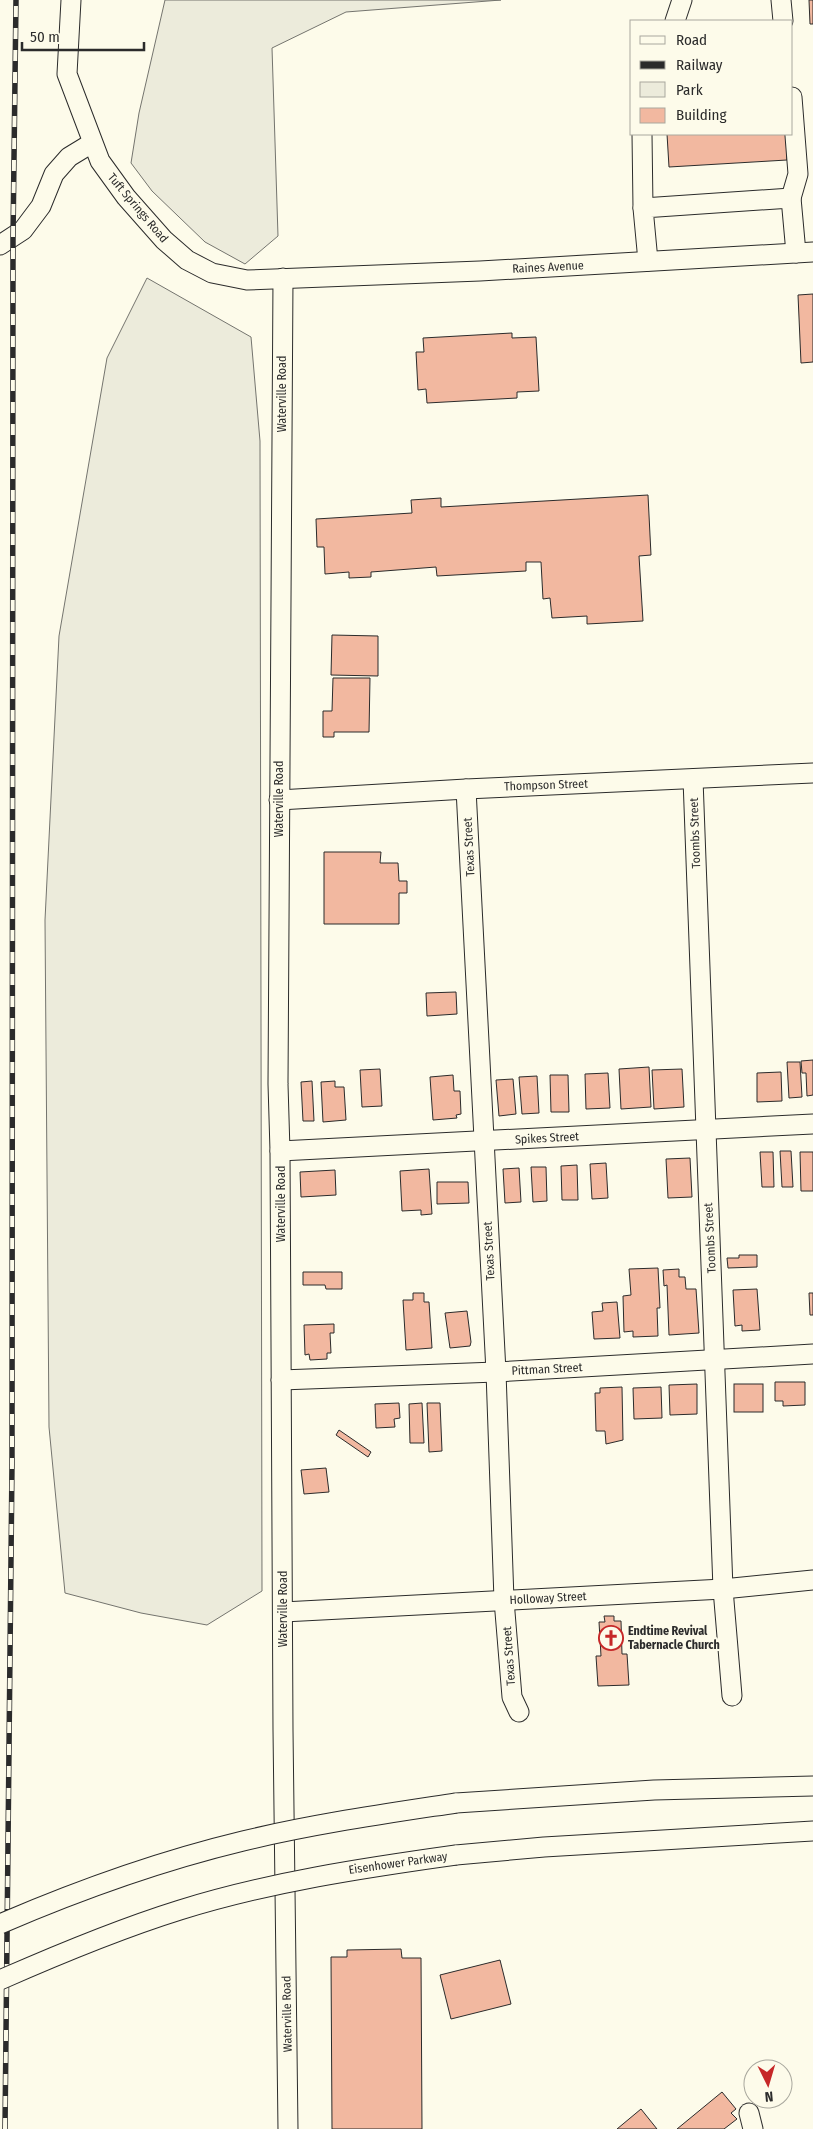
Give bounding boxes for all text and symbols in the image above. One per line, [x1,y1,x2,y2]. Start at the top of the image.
scale bar [22,20,145,52]
legend [630,20,793,135]
text: 50 m [30,28,60,46]
text: Road [676,31,707,49]
text: Railway [676,56,723,74]
text: Park [676,81,703,99]
text: Building [676,106,727,124]
street label: Tuft Springs Road [105,171,171,245]
street label: Raines Avenue [512,258,584,276]
street label: Waterville Road [275,356,289,432]
street label: Waterville Road [272,761,286,837]
street label: Thompson Street [504,777,588,793]
street label: Toombs Street [687,797,703,869]
street label: Texas Street [460,817,478,877]
street label: Spikes Street [515,1129,580,1147]
street label: Waterville Road [274,1166,288,1242]
street label: Toombs Street [701,1202,719,1274]
street label: Texas Street [480,1221,498,1281]
street label: Pittman Street [511,1360,583,1378]
street label: Waterville Road [276,1571,290,1647]
street label: Holloway Street [509,1589,587,1607]
place label: Endtime Revival Tabernacle Church [628,1624,720,1652]
church icon: Endtime Revival Tabernacle Church [598,1625,624,1651]
street label: Texas Street [500,1626,518,1686]
street label: Eisenhower Parkway [348,1849,449,1877]
street label: Waterville Road [279,1976,295,2052]
north arrow [743,2059,793,2109]
text: N [764,2088,774,2105]

